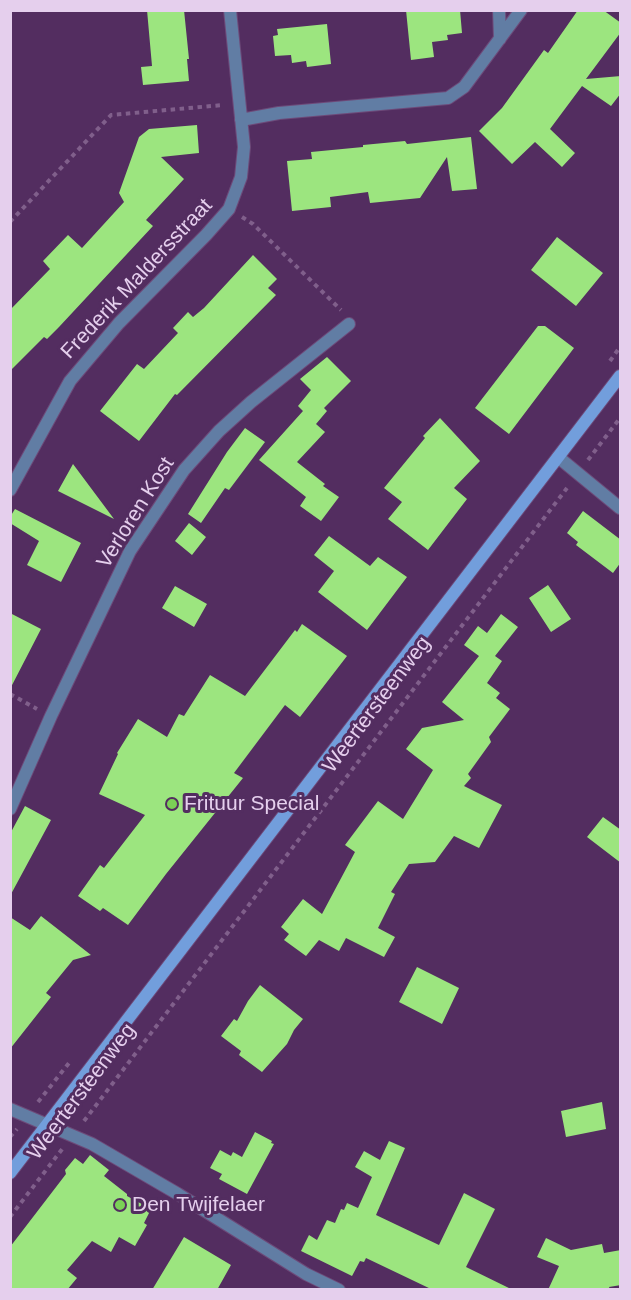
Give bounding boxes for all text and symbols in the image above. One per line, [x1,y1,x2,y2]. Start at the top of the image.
street label: Frederik Maldersstraat [56,194,218,364]
street label: Verloren Kost [92,453,180,573]
street label: Weertersteenweg [318,632,436,778]
place label: Frituur Special [184,791,319,817]
marker: Frituur Special [165,797,179,811]
street label: Weertersteenweg [23,1019,141,1165]
place label: Den Twijfelaer [132,1192,265,1218]
marker: Den Twijfelaer [113,1198,127,1212]

